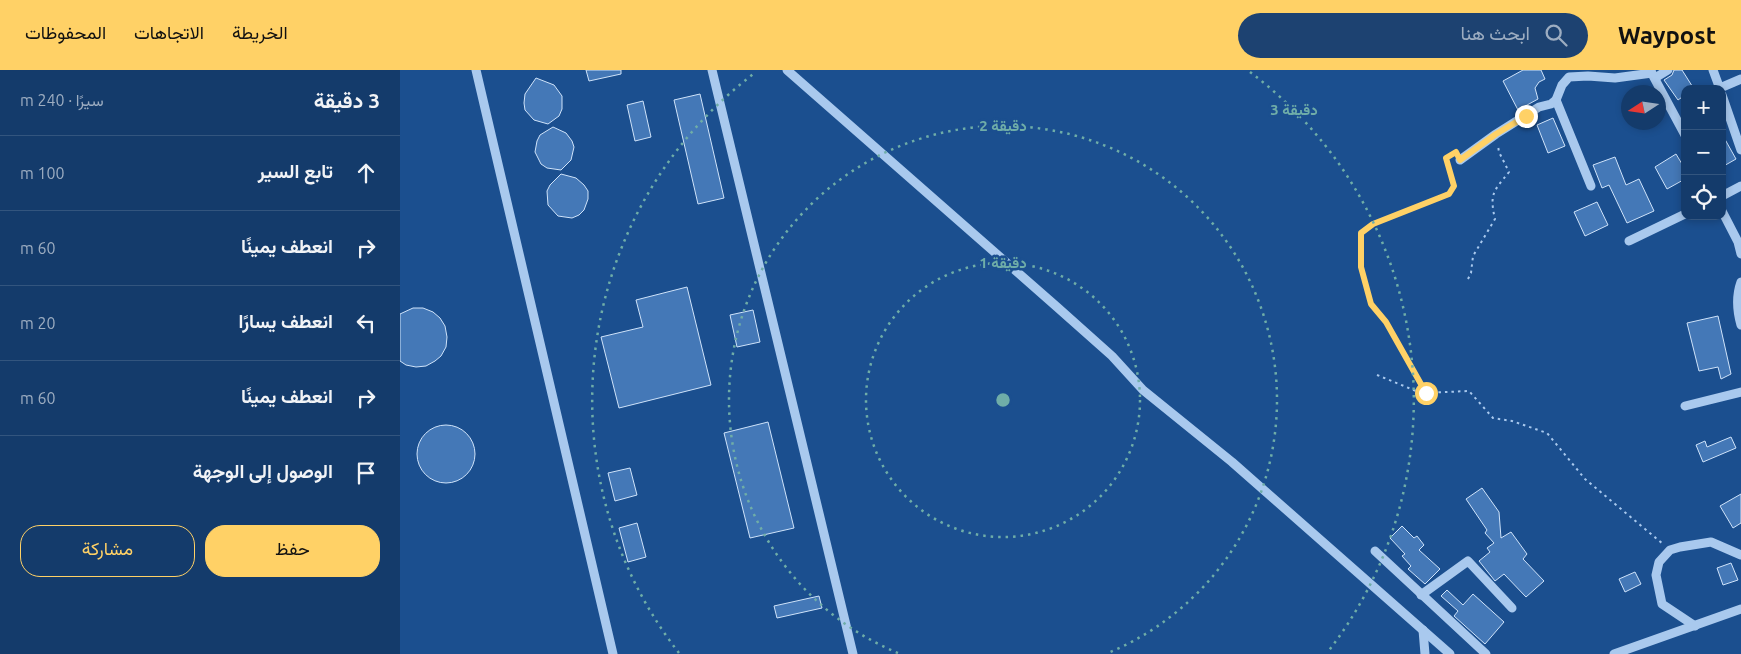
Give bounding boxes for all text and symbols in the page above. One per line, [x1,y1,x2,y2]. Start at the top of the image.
search box [1238,13,1588,58]
icon: search [1542,21,1570,49]
text: المحفوظات [25,22,106,42]
text: الاتجاهات [134,22,204,42]
text: الخريطة [232,22,288,42]
text: ابحث هنا [1460,22,1530,44]
text: Waypost [1618,22,1716,49]
north arrow [1621,85,1666,130]
map controls [1681,85,1726,220]
button: + [1681,85,1726,130]
text: 3 دقيقة [314,88,380,112]
text: سيرًا · 240 m [20,91,104,109]
text: 3 دقيقة [1270,101,1318,119]
route end [1515,105,1538,128]
text: 2 دقيقة [979,117,1027,135]
button: − [1681,130,1726,175]
icon: ahead [352,159,380,187]
text: تابع السير [258,160,333,182]
text: 100 m [20,164,65,182]
button: locate [1681,175,1726,220]
icon: right [352,234,380,262]
text: انعطف يمينًا [241,235,333,257]
text: 60 m [20,239,56,257]
text: 1 دقيقة [979,254,1027,272]
icon: left [352,309,380,337]
text: انعطف يسارًا [239,310,333,332]
text: 20 m [20,314,56,332]
route start [1415,382,1438,405]
icon: right [352,384,380,412]
text: انعطف يمينًا [241,385,333,407]
text: 60 m [20,389,56,407]
centre of rings [994,391,1012,409]
icon: arrive [352,459,380,487]
text: الوصول إلى الوجهة [193,460,333,482]
button: مشاركة [20,525,195,577]
button: حفظ [205,525,380,577]

